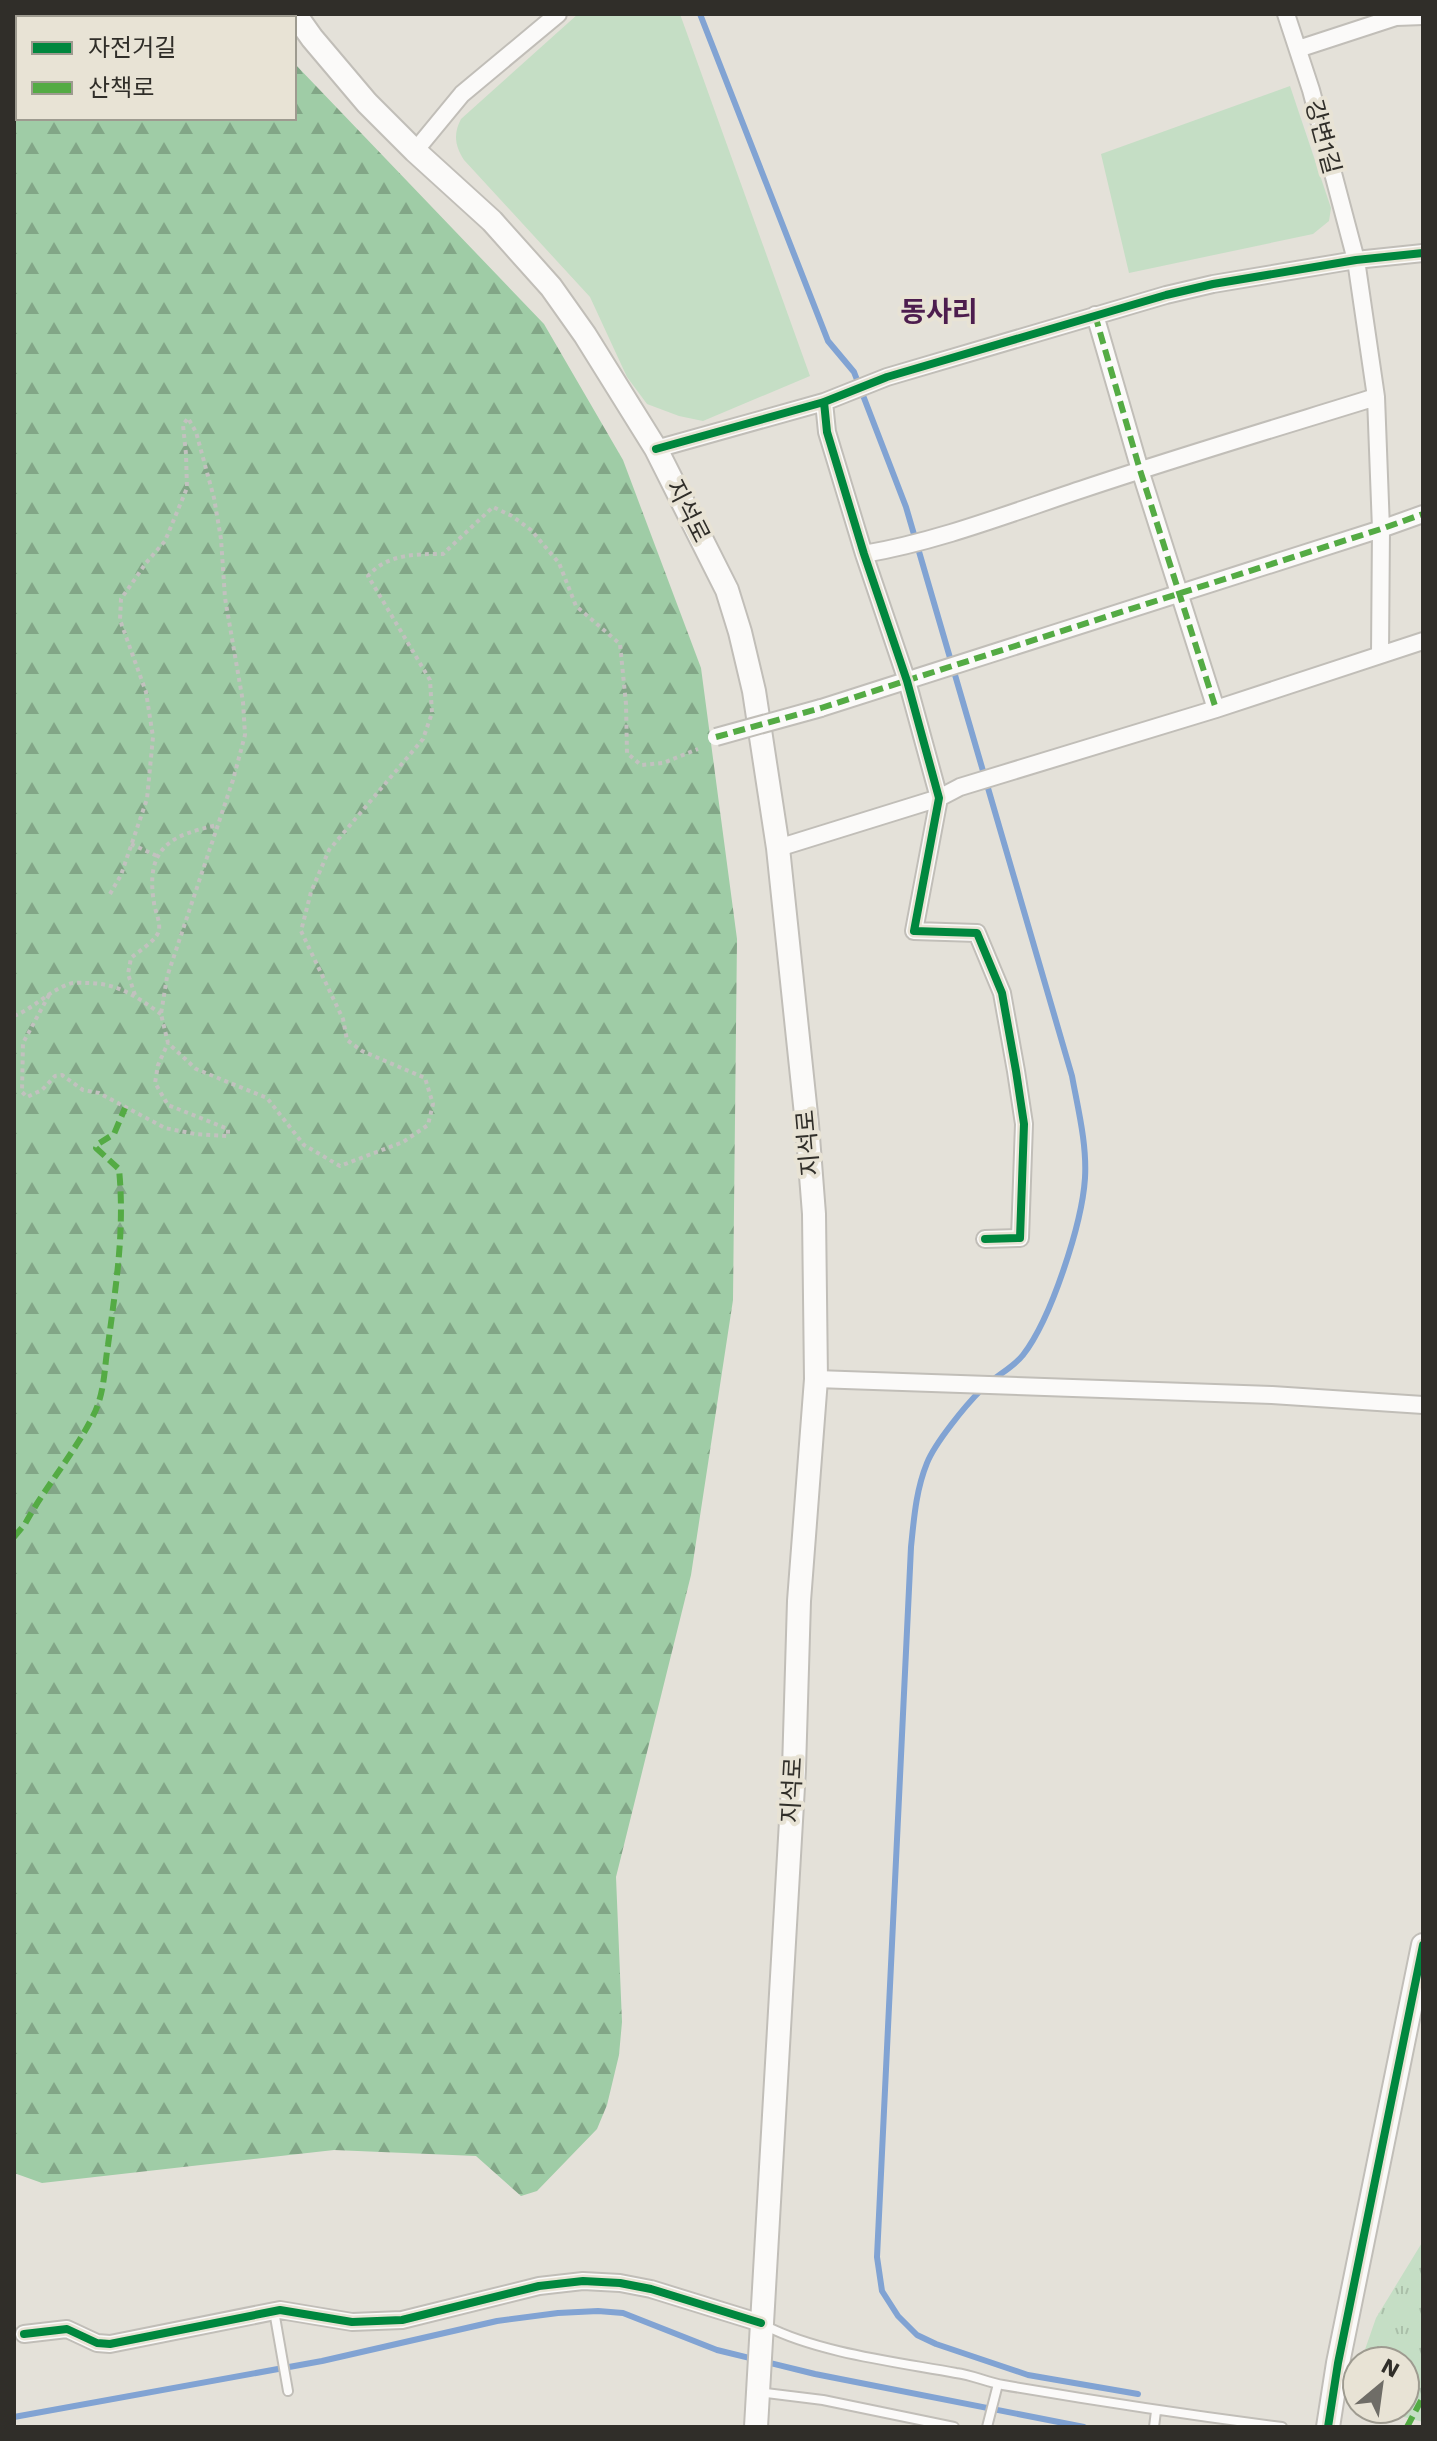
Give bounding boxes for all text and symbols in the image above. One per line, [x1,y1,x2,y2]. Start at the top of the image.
legend [16,16,296,120]
text: 자전거길 [88,34,176,62]
text: 산책로 [88,74,154,102]
street label: 강변1길 [1300,97,1346,177]
district label: 동사리 [900,295,978,328]
street label: 지석로 [660,475,716,547]
street label: 지석로 [791,1109,825,1177]
street label: 지석로 [776,1756,808,1824]
north arrow [1341,2345,1421,2425]
text: N [1377,2353,1404,2383]

